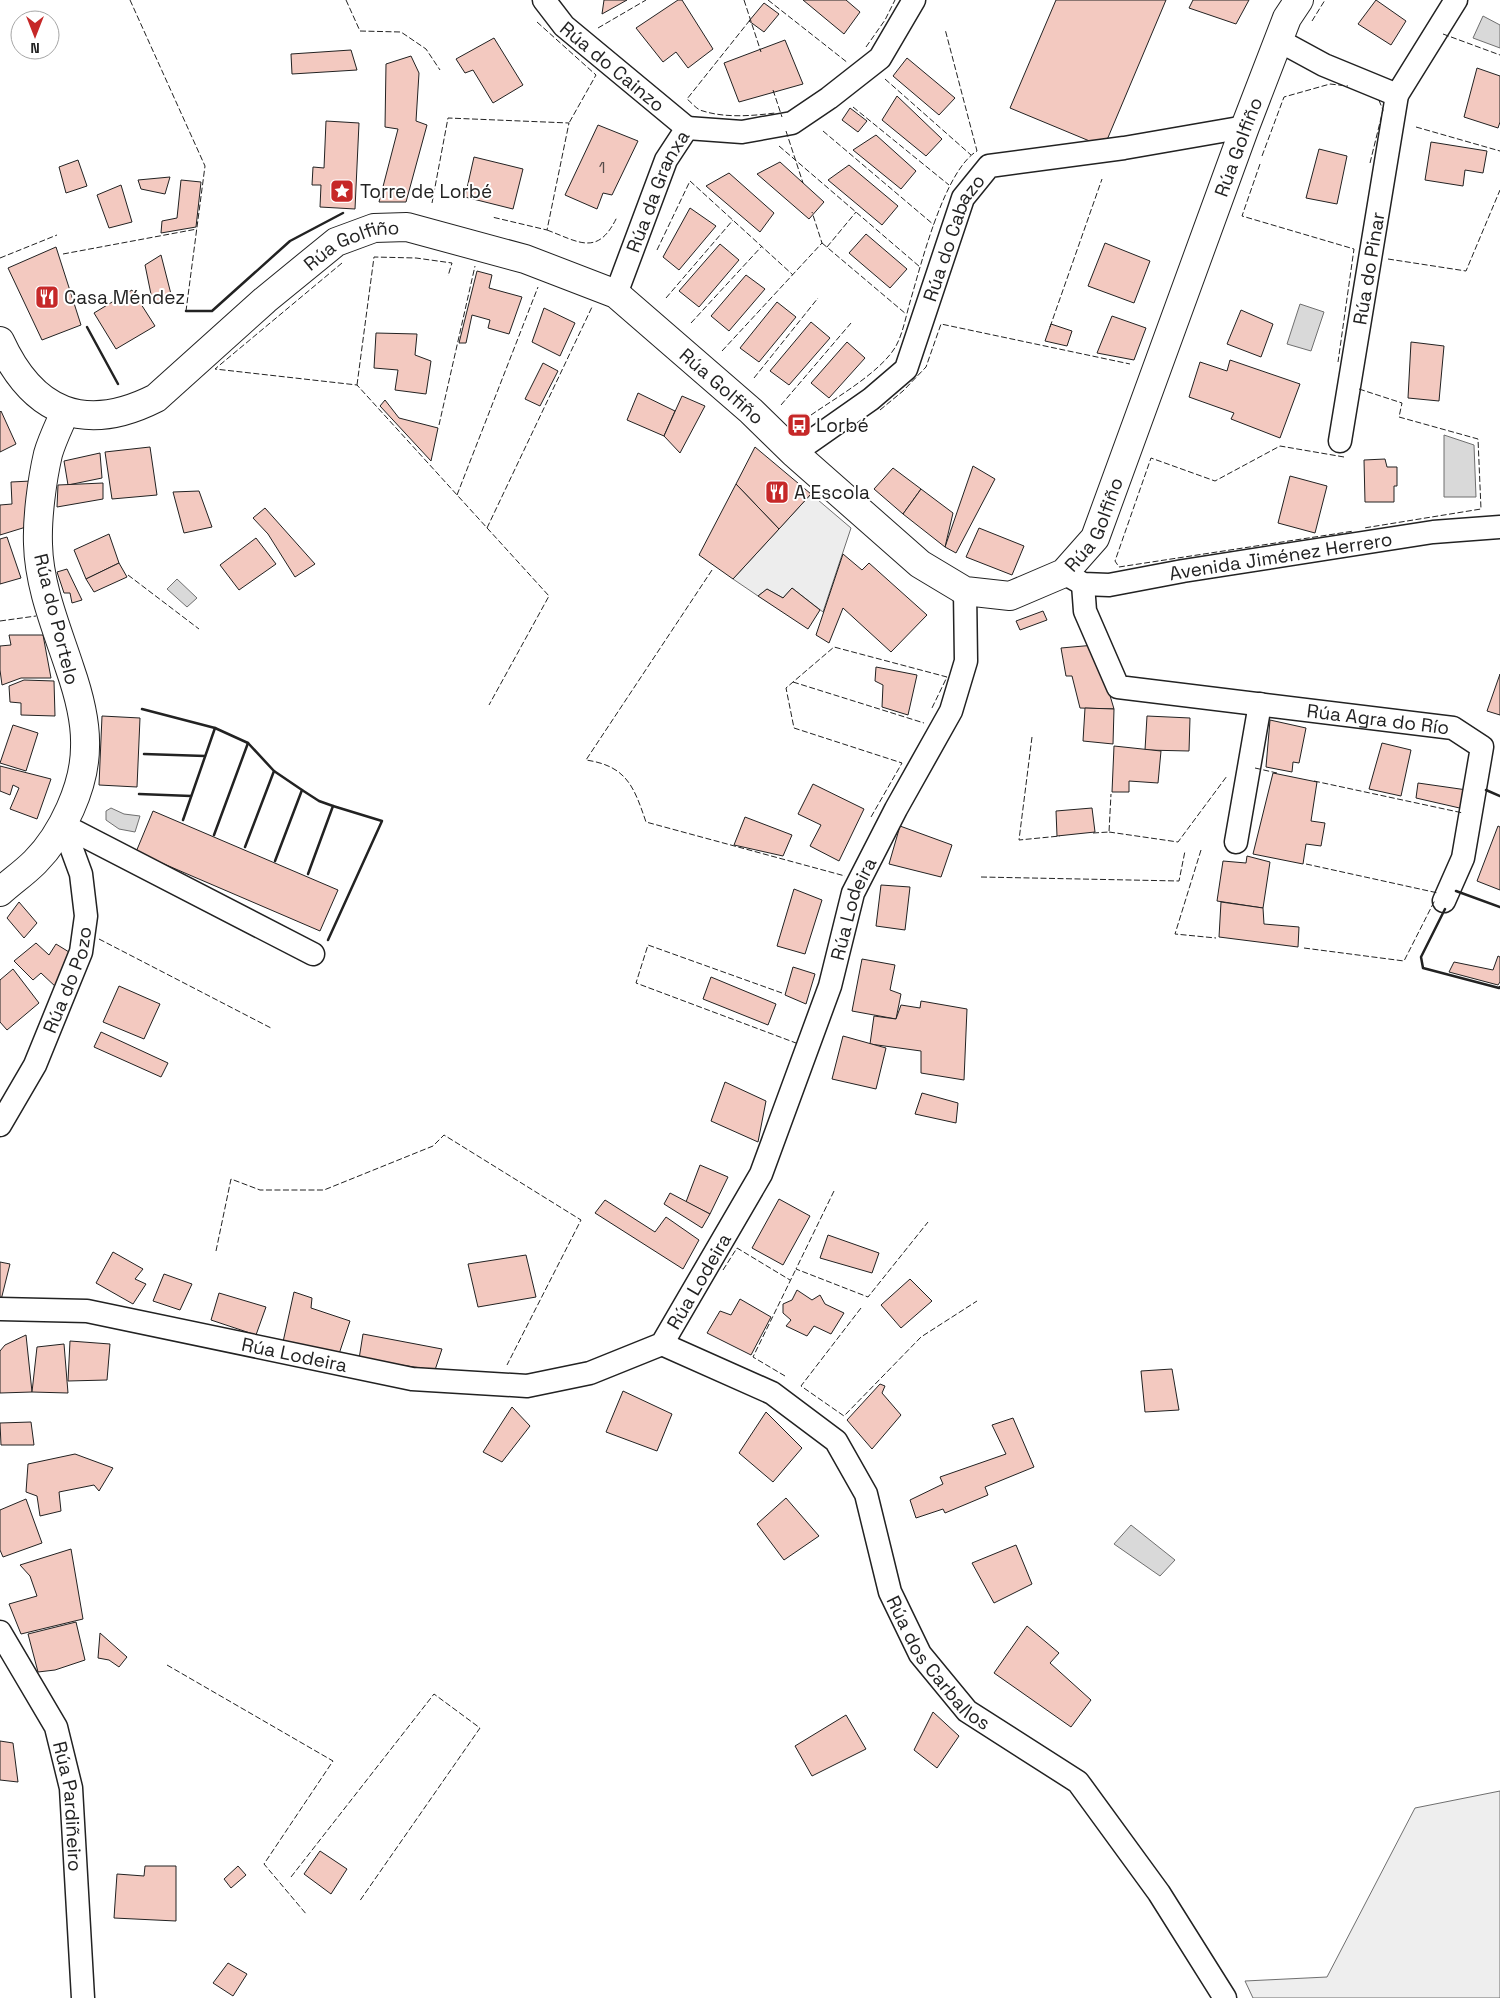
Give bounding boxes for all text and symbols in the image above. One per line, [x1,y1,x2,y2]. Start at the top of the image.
north arrow [10,10,60,60]
street label: Rúa do Cainzo [555,16,670,118]
text: N [30,39,40,57]
street label: Rúa Golfiño [1209,94,1268,200]
street label: Rúa da Granxa [621,125,695,256]
house number: 1 [599,157,605,178]
street label: Rúa do Cabazo [917,169,990,305]
place icon: Torre de Lorbé [329,178,355,204]
place label: Torre de Lorbé [360,179,492,204]
street label: Rúa do Pinar [1347,210,1391,327]
street label: Rúa Golfiño [299,215,400,276]
restaurant icon: Casa Méndez [34,284,60,310]
place label: Casa Méndez [64,285,185,310]
street label: Rúa Golfiño [674,343,769,430]
bus stop icon: Lorbé [786,412,812,438]
place label: Lorbé [816,413,869,438]
street label: Rúa Golfiño [1059,474,1129,577]
restaurant icon: A Escola [764,479,790,505]
place label: A Escola [794,480,870,505]
street label: Avenida Jiménez Herrero [1167,527,1394,586]
street label: Rúa do Portelo [28,551,85,687]
street label: Rúa Agra do Río [1305,698,1451,740]
street label: Rúa Lodeira [825,853,882,963]
street label: Rúa do Pozo [37,925,97,1037]
street label: Rúa Lodeira [661,1229,737,1334]
street label: Rúa Lodeira [239,1332,350,1378]
street label: Rúa dos Carballos [881,1592,995,1736]
street label: Rúa Pardiñeiro [47,1739,88,1872]

